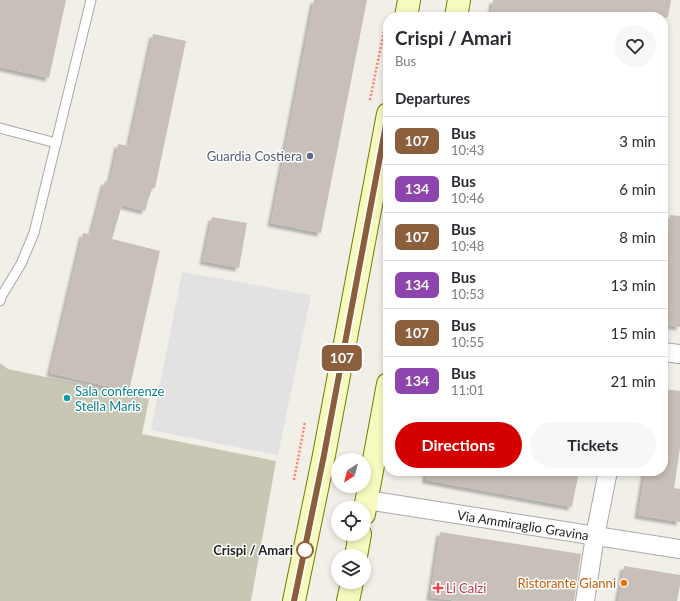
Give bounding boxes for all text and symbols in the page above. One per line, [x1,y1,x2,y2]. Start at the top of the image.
button: heart [614,25,656,67]
text: Crispi / Amari [395,26,512,49]
text: Bus [395,53,416,69]
text: Departures [395,89,470,107]
text: Bus [451,124,476,142]
text: 107 [405,132,429,149]
text: 3 min [619,132,656,150]
text: 10:43 [451,142,484,158]
place label: Guardia Costiera [207,148,302,164]
marker: Guardia Costiera [305,151,315,161]
text: Bus [451,172,476,190]
text: 134 [405,180,429,197]
text: 6 min [619,180,656,198]
text: 10:46 [451,190,484,206]
text: Bus [451,220,476,238]
text: 107 [405,228,429,245]
text: 8 min [619,228,656,246]
text: 10:48 [451,238,484,254]
text: Bus [451,268,476,286]
text: 134 [405,276,429,293]
text: 13 min [610,276,656,294]
text: 10:53 [451,286,484,302]
text: Bus [451,316,476,334]
text: 107 [405,324,429,341]
text: 15 min [610,324,656,342]
text: 10:55 [451,334,484,350]
line badge: 107 [319,345,365,371]
text: 107 [330,349,354,366]
text: Bus [451,364,476,382]
text: 134 [405,372,429,389]
text: 21 min [610,372,656,390]
text: 11:01 [451,382,484,398]
place label: Sala conferenze Stella Maris [75,383,164,414]
marker: Sala conferenze Stella Maris [62,393,72,403]
button: Directions [395,422,522,468]
button: Tickets [530,422,656,468]
north arrow [331,453,371,493]
map controls [331,453,371,589]
button: locate [331,501,371,541]
street label: Via Ammiraglio Gravina [456,507,590,543]
marker: Crispi / Amari [296,541,314,559]
place label: Crispi / Amari [213,542,293,558]
button: layers [331,549,371,589]
place label: Ristorante Gianni [517,575,616,591]
marker: Ristorante Gianni [619,578,629,588]
place label: Li Calzi [446,580,486,596]
marker: Li Calzi [433,583,443,593]

